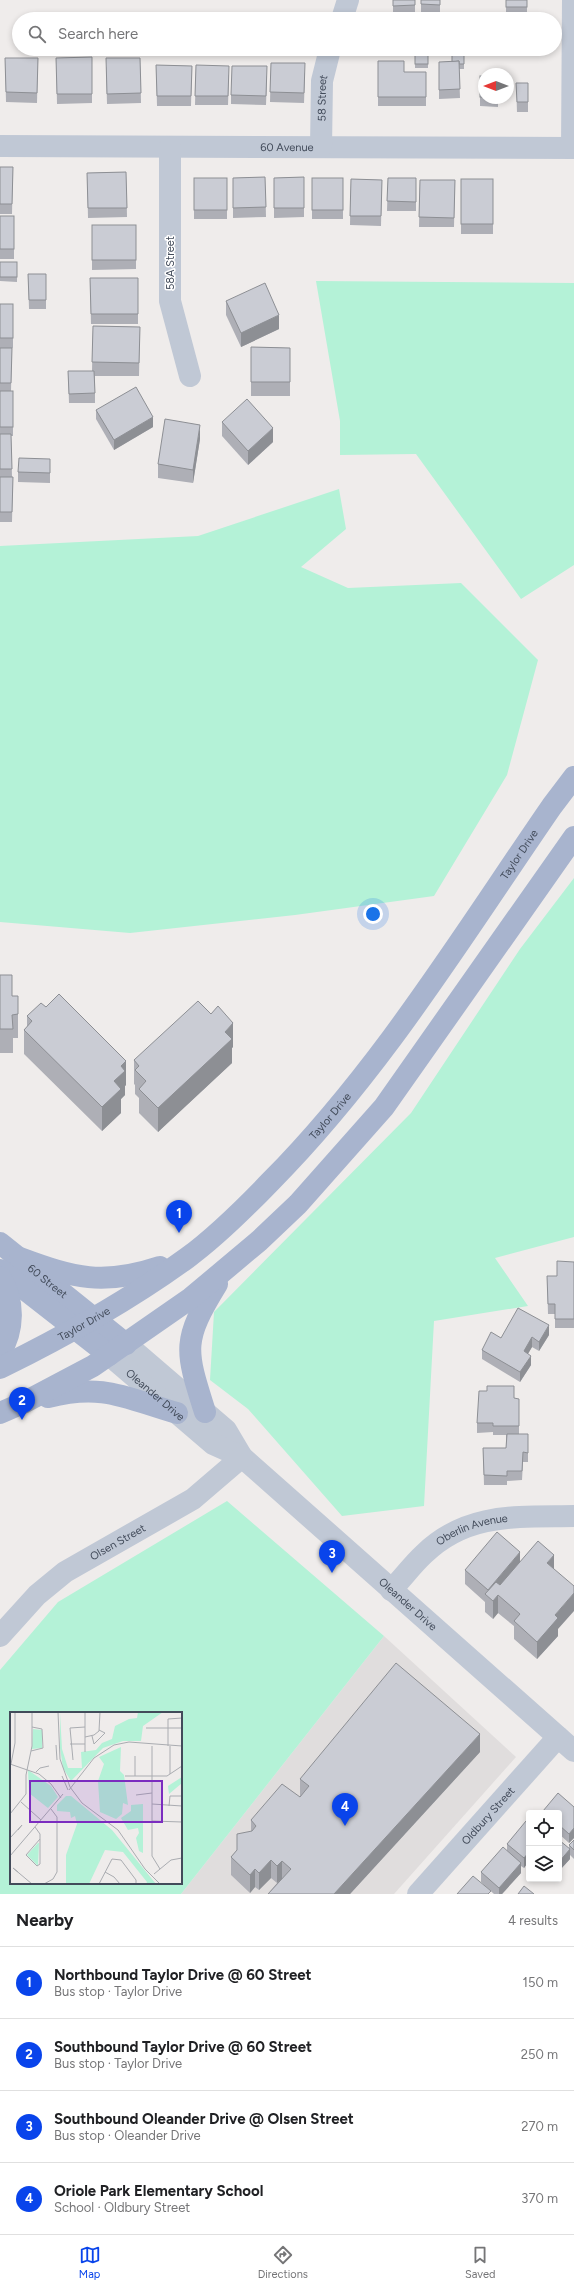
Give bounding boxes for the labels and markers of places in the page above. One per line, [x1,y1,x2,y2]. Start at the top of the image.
pin: 1 [166,1200,192,1233]
pin: 2 [9,1387,35,1420]
pin: 3 [319,1540,345,1573]
pin: 4 [332,1793,358,1826]

